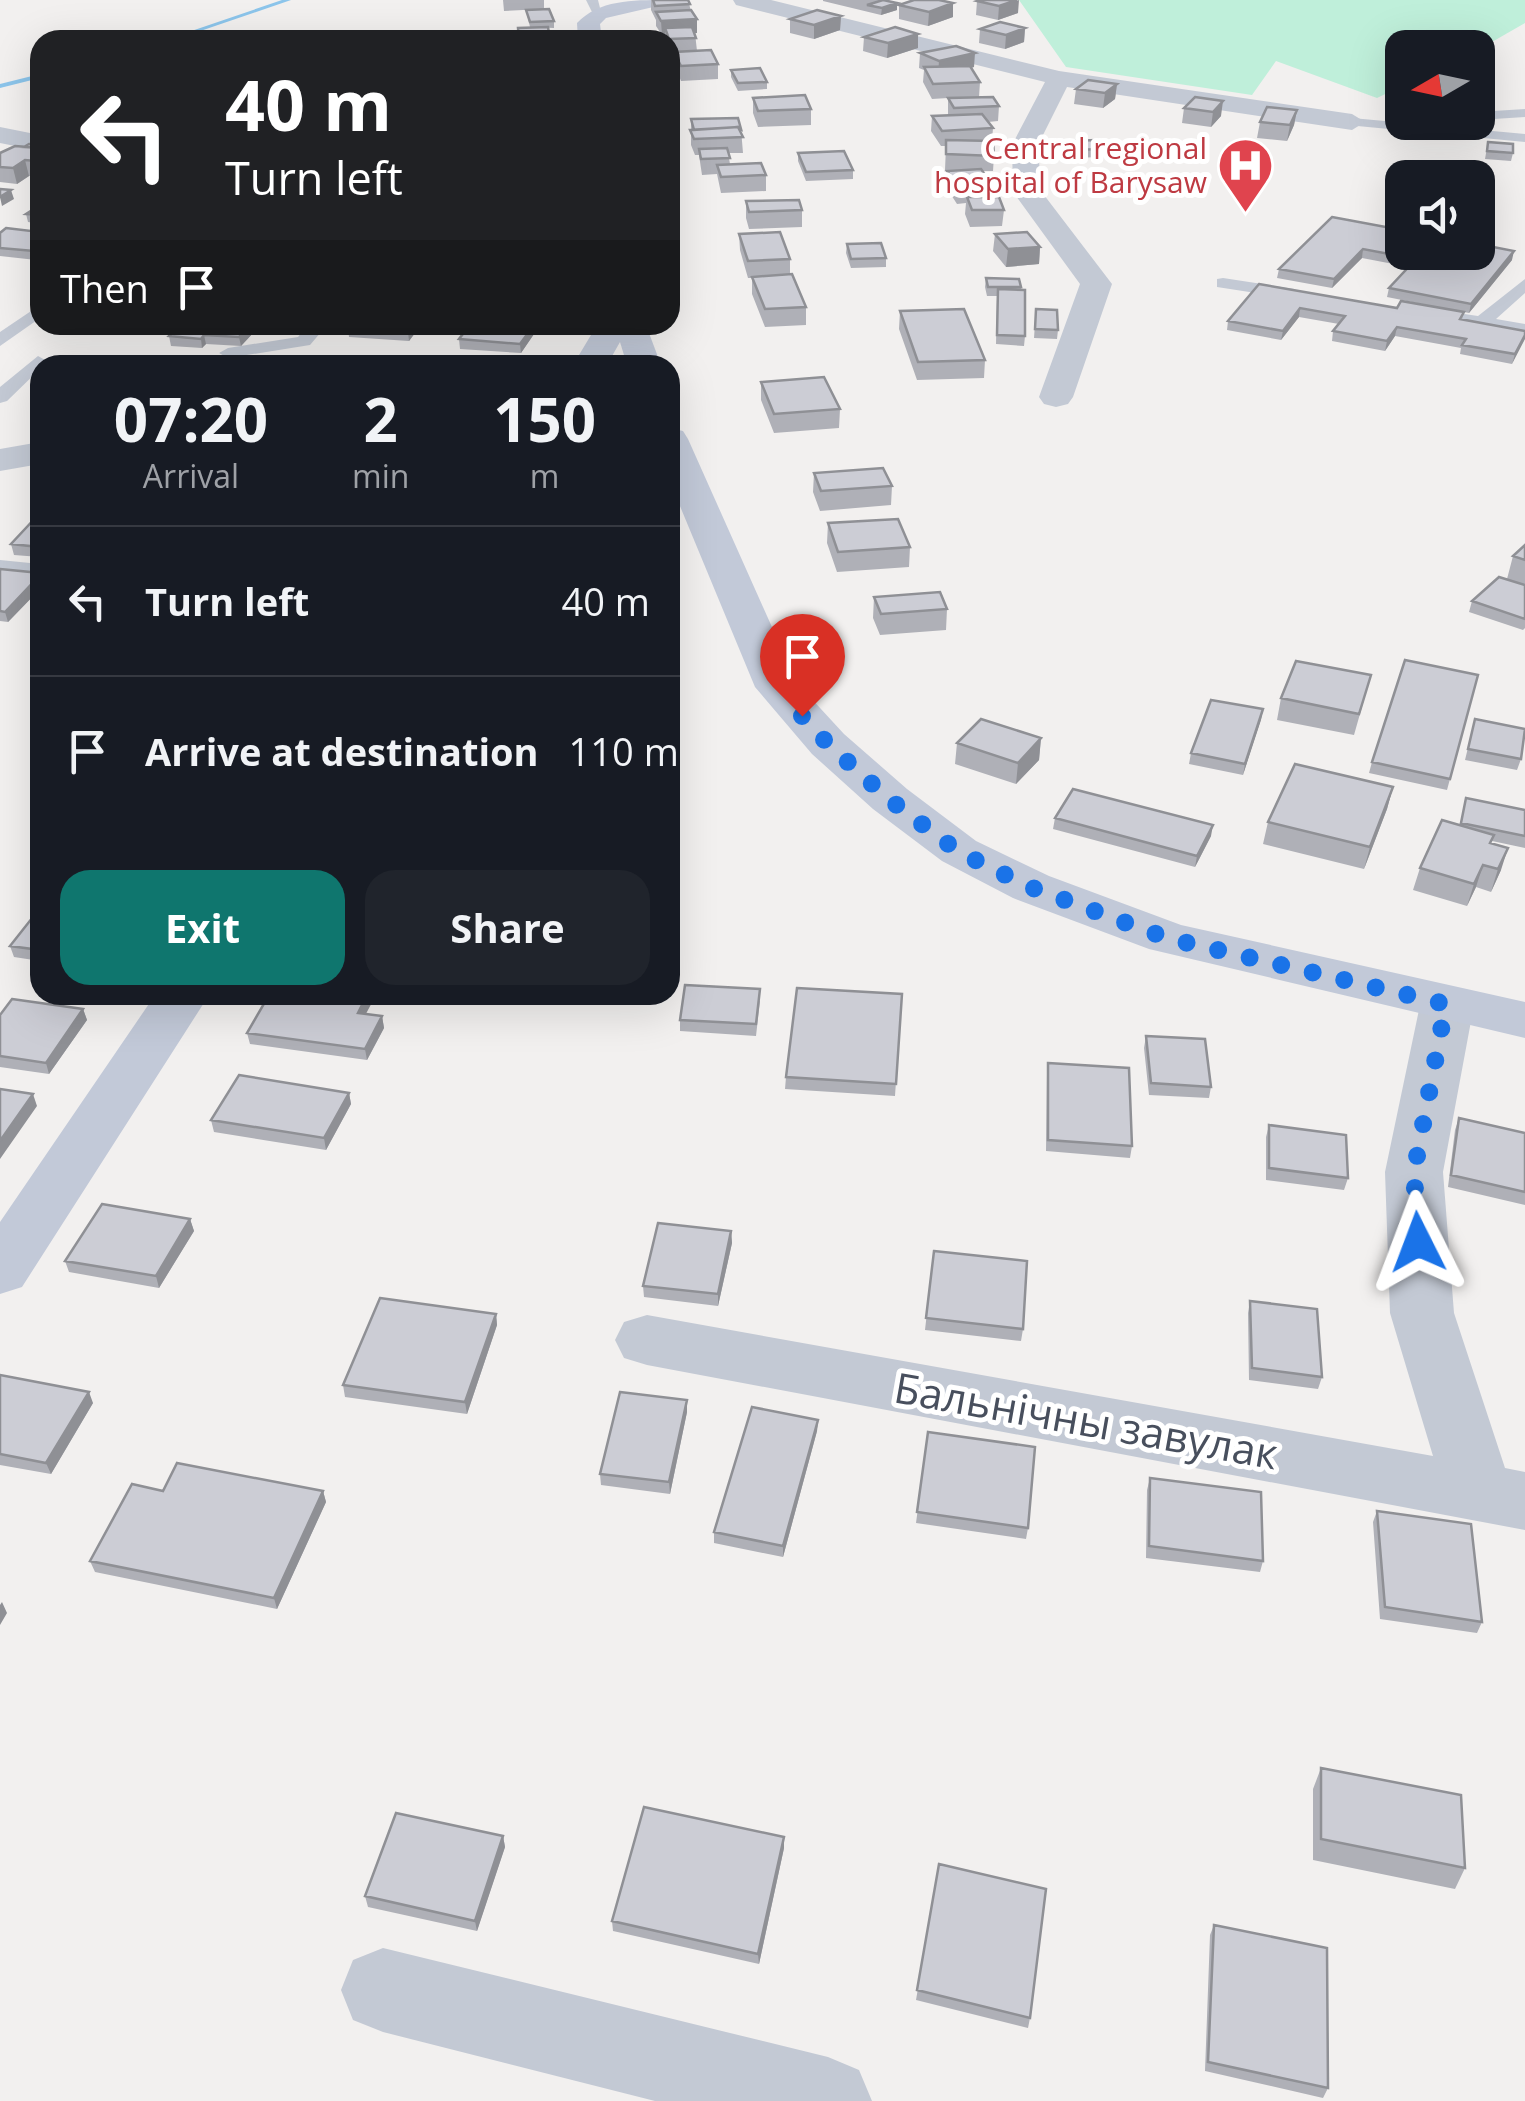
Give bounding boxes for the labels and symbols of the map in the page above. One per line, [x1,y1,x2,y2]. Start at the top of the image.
north arrow [1385,30,1495,140]
place label: Central regional hospital of Barysaw [934,127,1207,202]
hospital icon: Central regional hospital of Barysaw [1216,136,1276,215]
pin [760,614,845,717]
position arrow [1366,1190,1470,1294]
street label: Бальнічны завулак [890,1358,1283,1481]

